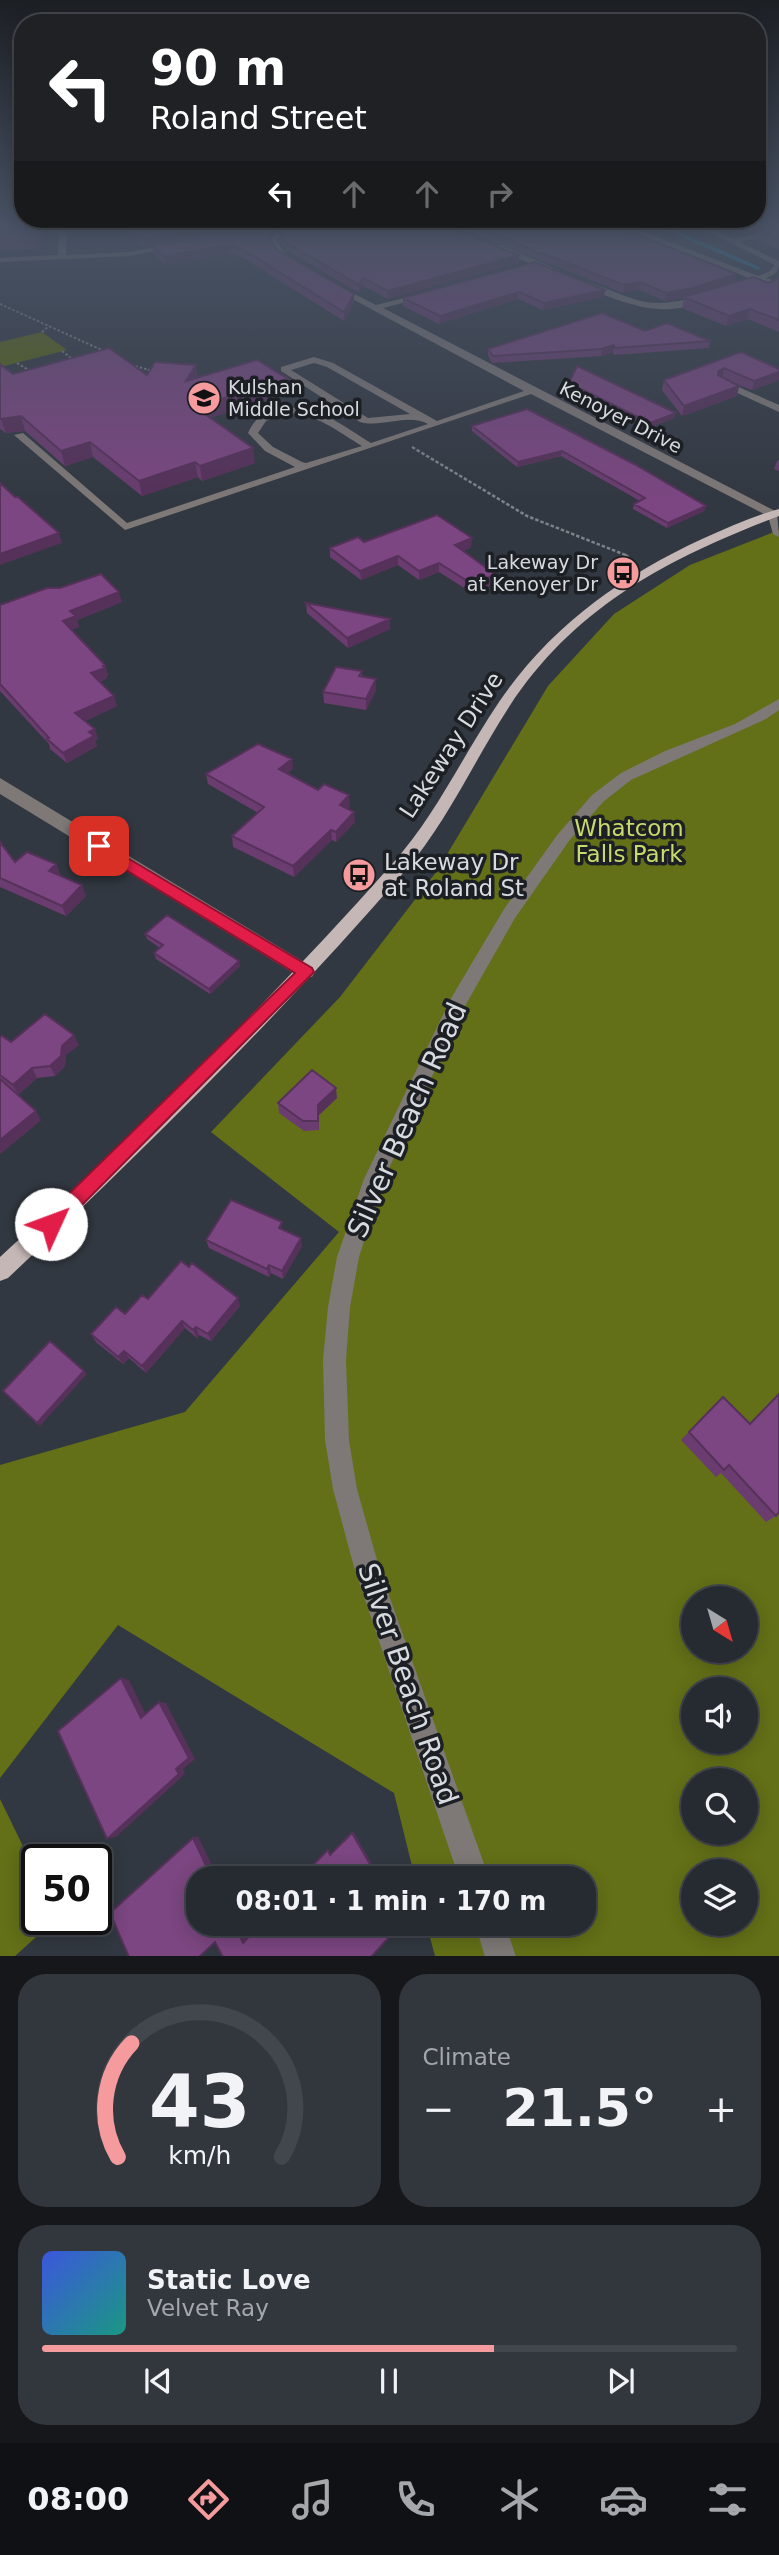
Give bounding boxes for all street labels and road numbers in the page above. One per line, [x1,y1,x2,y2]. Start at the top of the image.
street label: Kenoyer Drive [556,377,686,457]
street label: Lakeway Drive [394,667,508,823]
street label: Silver Beach Road [340,998,474,1242]
street label: Silver Beach Road [351,1559,465,1809]

